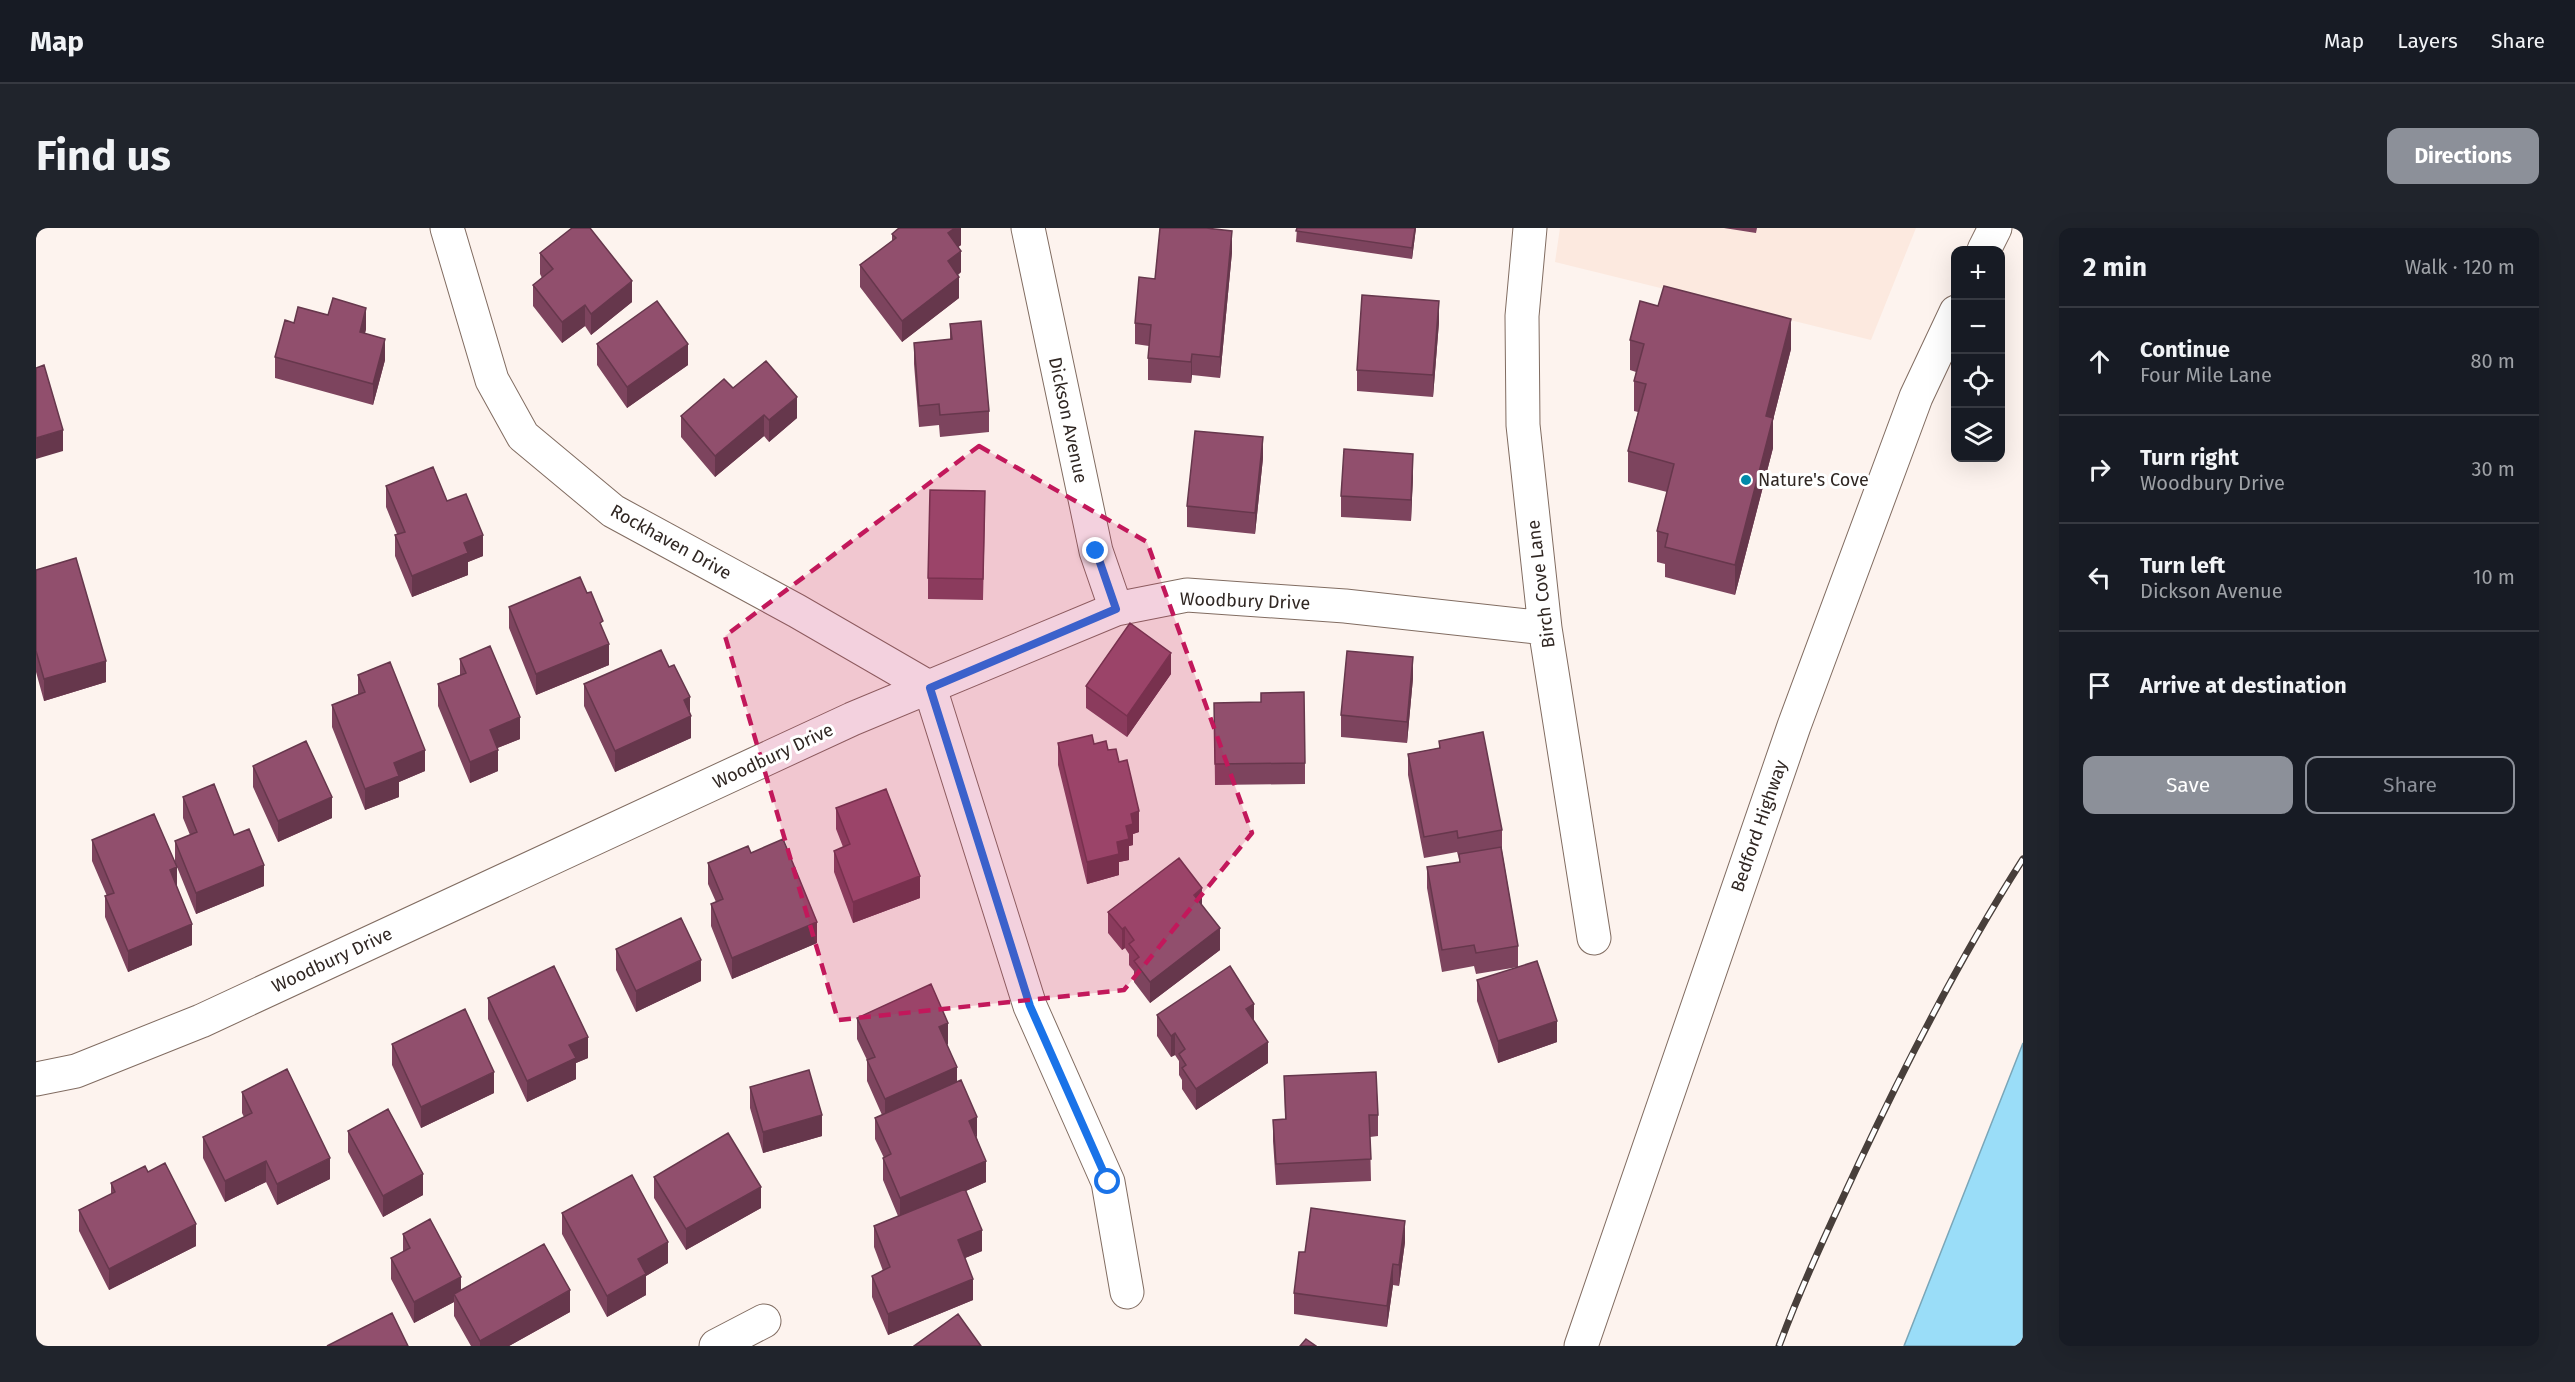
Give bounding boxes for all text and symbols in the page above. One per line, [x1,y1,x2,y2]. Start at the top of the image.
text: Map [30,25,84,58]
text: Map [2324,28,2364,54]
text: Layers [2397,28,2458,54]
text: Share [2491,28,2545,54]
button: Directions [2387,128,2539,184]
text: Find us [36,131,171,181]
map controls [1951,246,2005,462]
button: + [1951,246,2005,300]
text: 2 min [2083,252,2147,283]
text: Walk · 120 m [2405,255,2515,279]
button: − [1951,300,2005,354]
text: Continue [2140,336,2230,363]
icon: ahead [2083,345,2116,378]
text: 80 m [2470,349,2515,373]
button: locate [1951,354,2005,408]
street label: Dickson Avenue [1044,355,1092,485]
text: Four Mile Lane [2140,363,2272,387]
button: layers [1951,408,2005,462]
text: Turn right [2140,444,2239,471]
icon: right [2083,453,2116,486]
text: 30 m [2471,457,2515,481]
place label: Nature's Cove [1758,469,1869,491]
text: Woodbury Drive [2140,471,2285,495]
marker: Nature's Cove [1739,473,1753,487]
street label: Rockhaven Drive [607,500,735,584]
street label: Birch Cove Lane [1522,519,1560,649]
route end [1082,537,1108,563]
text: Turn left [2140,552,2225,579]
icon: left [2083,561,2116,594]
text: 10 m [2473,565,2515,589]
text: Dickson Avenue [2140,579,2283,603]
street label: Woodbury Drive [1179,588,1311,614]
icon: arrive [2083,669,2116,702]
text: Arrive at destination [2140,672,2347,699]
street label: Woodbury Drive [709,718,837,794]
button: Save [2083,756,2293,814]
button: Share [2305,756,2515,814]
street label: Bedford Highway [1726,757,1792,895]
street label: Woodbury Drive [268,922,396,998]
route start [1094,1168,1120,1194]

